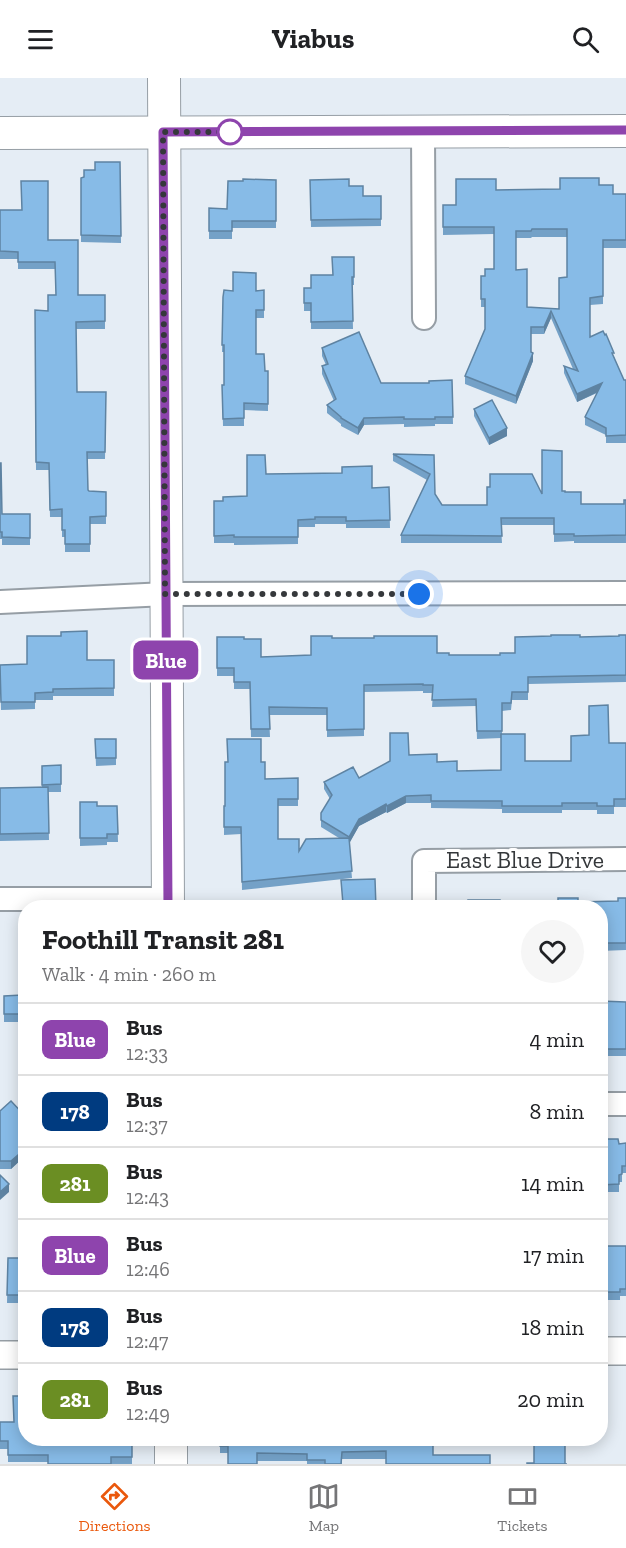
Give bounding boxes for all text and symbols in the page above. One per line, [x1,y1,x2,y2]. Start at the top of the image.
icon: menu [24,23,57,56]
text: Viabus [272,23,354,55]
icon: search [569,23,602,56]
unlabelled marker [217,119,243,145]
your location [404,579,434,609]
line badge: Blue [124,640,208,680]
text: Blue [145,648,187,673]
street label: East Blue Drive [446,845,604,874]
button: heart [521,920,584,983]
text: Foothill Transit 281 [42,923,284,956]
text: Walk · 4 min · 260 m [42,962,216,986]
text: Bus [126,1014,163,1041]
text: 4 min [529,1026,584,1053]
text: Blue [54,1027,96,1052]
text: 12:33 [126,1041,168,1065]
text: Bus [126,1086,163,1113]
text: 8 min [529,1098,584,1125]
text: 178 [60,1099,90,1124]
text: 12:37 [126,1113,168,1137]
text: Bus [126,1158,163,1185]
text: 14 min [521,1170,584,1197]
text: 281 [59,1171,91,1196]
text: 12:43 [126,1185,169,1209]
text: Bus [126,1230,163,1257]
text: 17 min [523,1242,584,1269]
text: Blue [54,1243,96,1268]
text: 12:46 [126,1257,170,1281]
text: Bus [126,1302,163,1329]
text: 18 min [521,1314,584,1341]
text: 178 [60,1315,90,1340]
text: 12:47 [126,1329,168,1353]
text: Bus [126,1374,163,1401]
text: 20 min [517,1386,584,1413]
text: 281 [59,1387,91,1412]
text: 12:49 [126,1401,170,1425]
tab: Directions [78,1480,151,1535]
tab: Map [307,1480,340,1535]
tab: Tickets [497,1480,548,1535]

